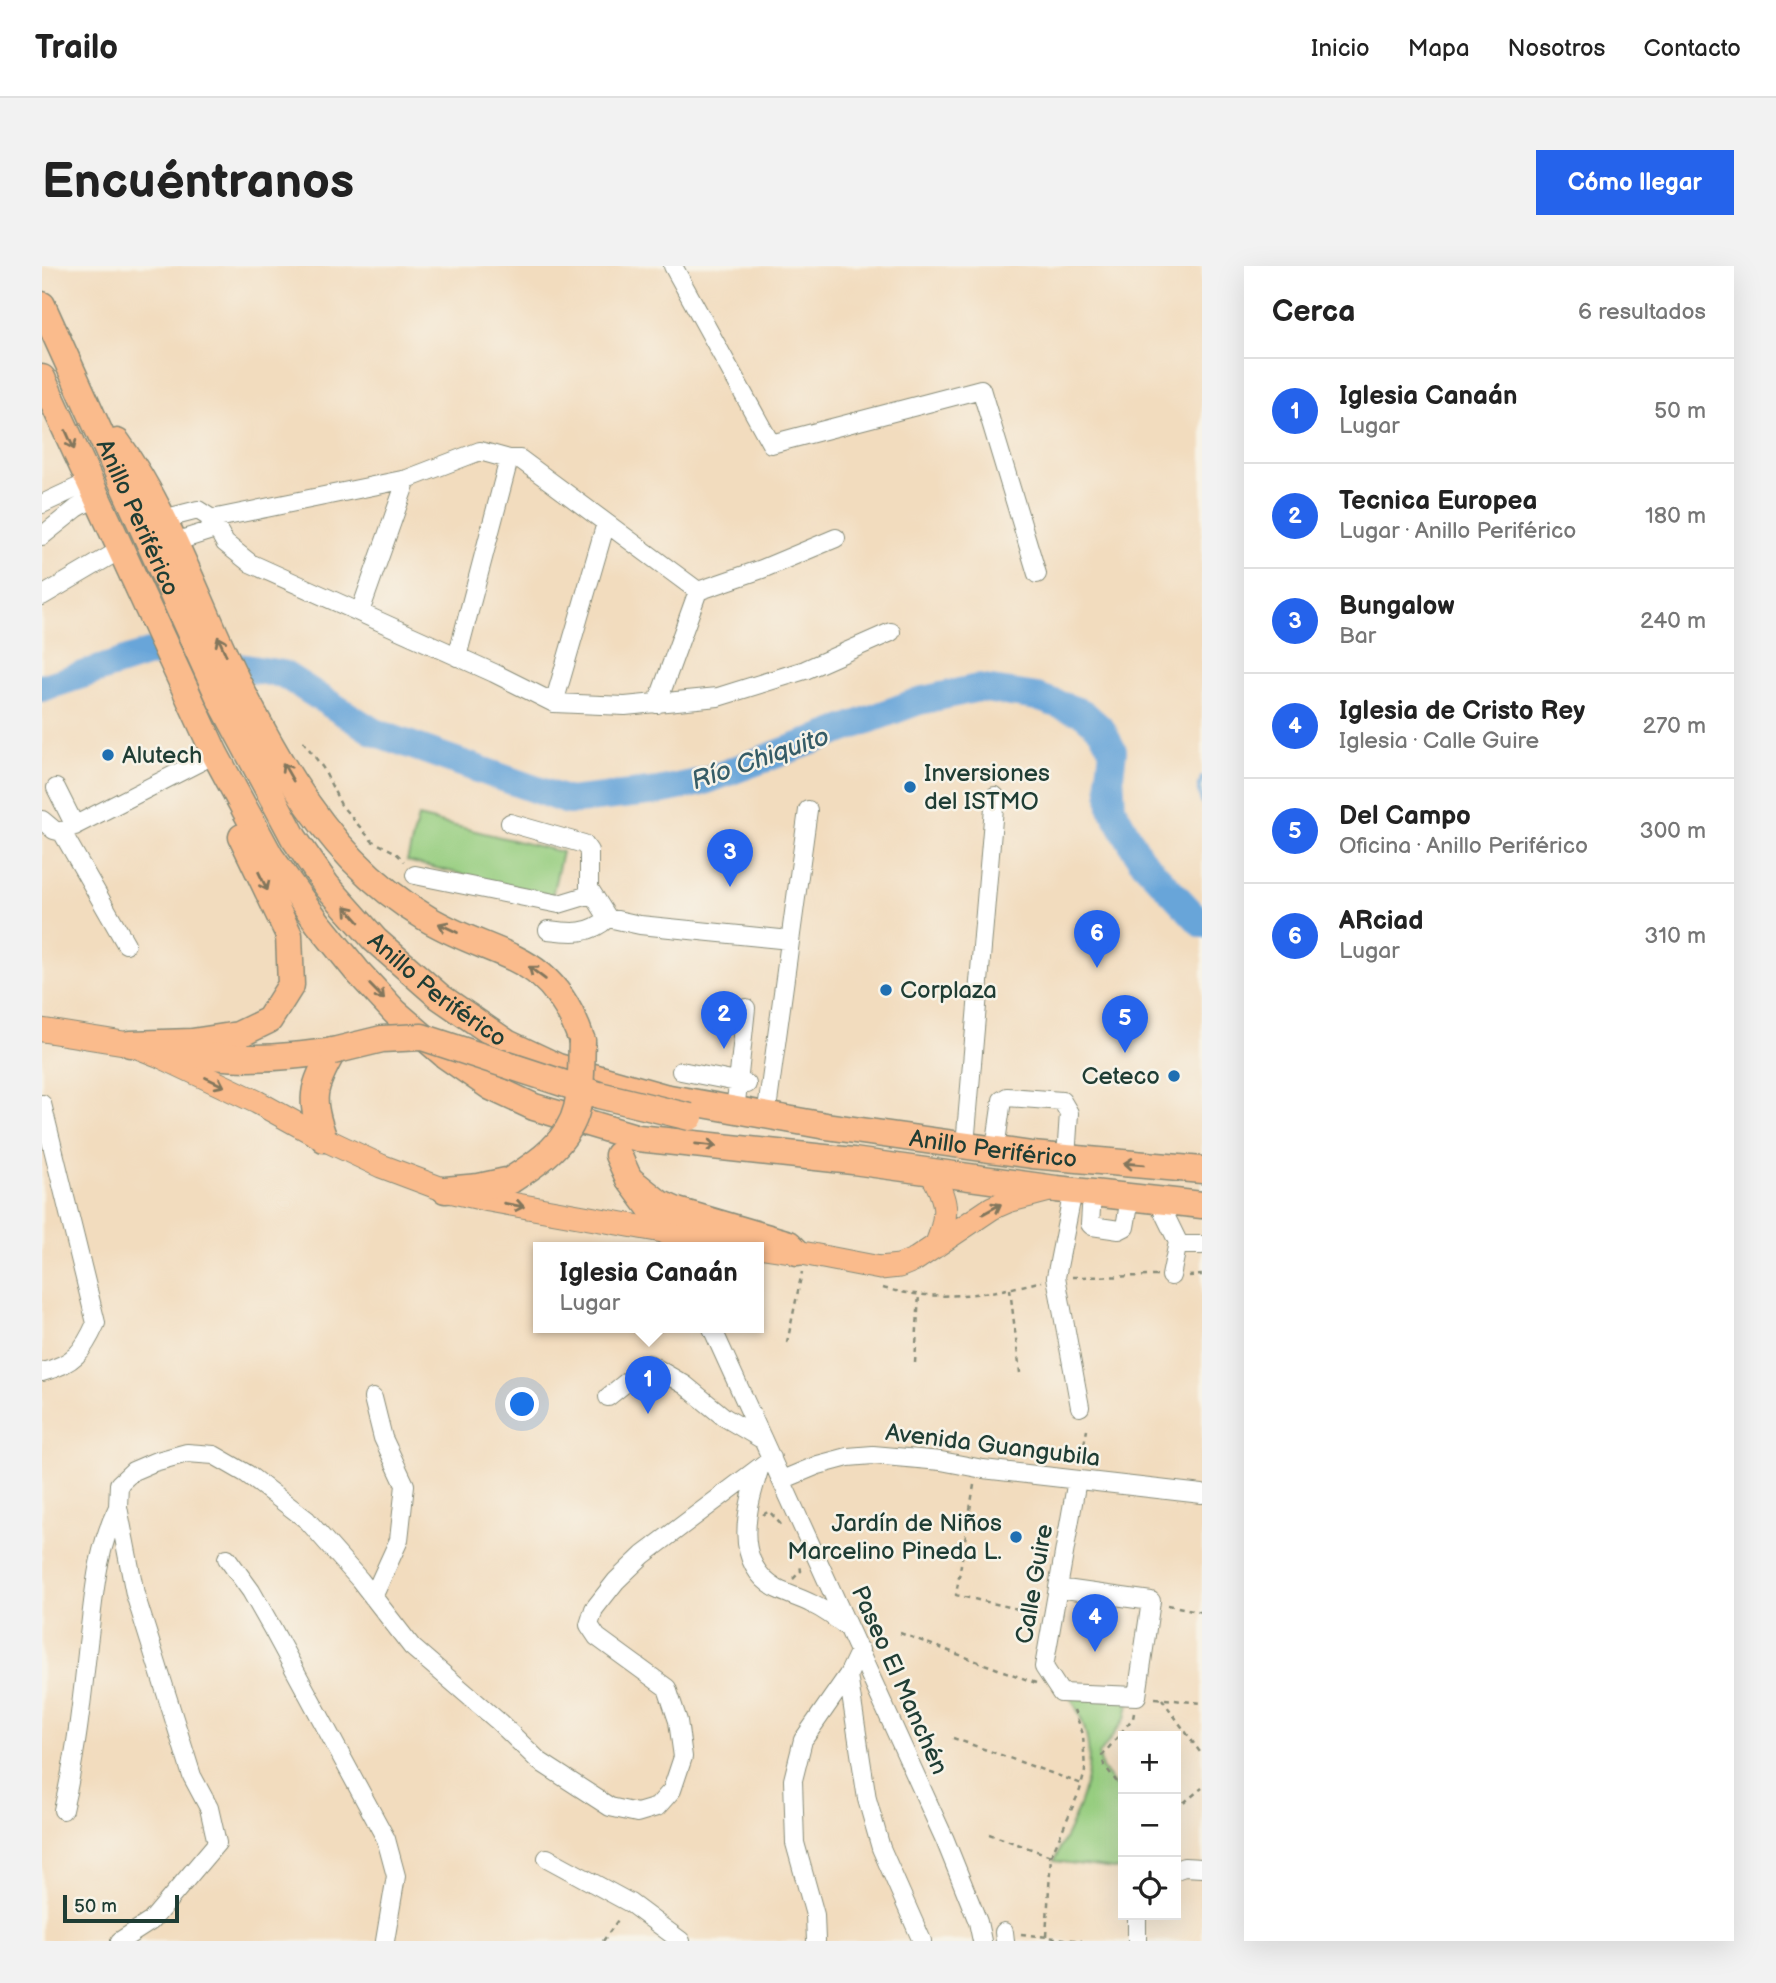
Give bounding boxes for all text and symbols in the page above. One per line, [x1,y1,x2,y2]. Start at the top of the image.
text: Trailo [35,28,118,68]
text: Inicio [1311,34,1370,63]
text: Mapa [1408,34,1470,63]
text: Nosotros [1508,34,1605,63]
text: Contacto [1643,34,1741,63]
button: Cómo llegar [1536,150,1734,215]
text: Encuéntranos [42,153,354,212]
text: Cerca [1272,294,1355,330]
text: 6 resultados [1578,298,1706,326]
text: Iglesia Canaán [1339,381,1517,412]
text: 1 [1290,397,1300,425]
text: 50 m [1654,397,1706,425]
text: Lugar [1339,412,1400,440]
one-way arrow [64,429,77,450]
street label: Anillo Periférico [90,435,186,600]
text: Tecnica Europea [1339,486,1537,517]
text: 2 [1288,502,1302,530]
text: 180 m [1645,502,1706,530]
text: Lugar · Anillo Periférico [1339,517,1576,545]
text: Bungalow [1339,591,1454,622]
text: 3 [1288,607,1302,635]
text: 240 m [1640,607,1706,635]
text: Bar [1339,622,1376,650]
one-way arrow [215,636,228,657]
text: Iglesia de Cristo Rey [1339,696,1585,727]
text: 4 [1288,712,1302,740]
text: 270 m [1642,712,1706,740]
water label: Río Chiquito [688,721,833,797]
text: Iglesia · Calle Guire [1339,727,1539,755]
place label: Alutech [122,741,202,770]
marker: Alutech [100,747,116,763]
place label: Inversiones del ISTMO [924,759,1050,816]
one-way arrow [280,762,294,782]
marker: Inversiones del ISTMO [902,779,918,795]
text: Del Campo [1339,801,1471,832]
text: 5 [1288,817,1302,845]
text: 300 m [1640,817,1706,845]
pin: 3 [707,829,753,887]
text: Oficina · Anillo Periférico [1339,832,1588,860]
one-way arrow [257,871,270,892]
one-way arrow [344,905,360,923]
text: ARciad [1339,906,1423,937]
pin: 6 [1074,910,1120,968]
one-way arrow [438,921,459,935]
text: 6 [1288,922,1302,950]
text: 310 m [1644,922,1706,950]
street label: Anillo Periférico [362,926,512,1053]
text: Lugar [1339,937,1400,965]
one-way arrow [528,966,547,981]
place label: Corplaza [900,976,997,1005]
marker: Corplaza [878,982,894,998]
one-way arrow [368,984,385,1001]
pin: 2 [701,991,747,1049]
pin: 5 [1102,995,1148,1053]
place label: Ceteco [1081,1062,1160,1091]
marker: Ceteco [1166,1068,1182,1084]
one-way arrow [204,1076,225,1089]
street label: Anillo Periférico [908,1124,1078,1174]
one-way arrow [694,1139,717,1152]
one-way arrow [1123,1157,1146,1170]
one-way arrow [502,1199,525,1212]
one-way arrow [981,1202,1002,1215]
popup [533,1242,764,1333]
text: Iglesia Canaán [559,1258,738,1289]
text: Lugar [559,1289,620,1317]
pin: 1 [625,1356,671,1414]
your location [505,1387,539,1421]
street label: Avenida Guangubila [884,1418,1102,1473]
place label: Jardín de Niños Marcelino Pineda L. [787,1509,1002,1566]
street label: Calle Guire [1010,1522,1059,1646]
marker: Jardín de Niños Marcelino Pineda L. [1008,1529,1024,1545]
street label: Paseo El Manchén [845,1581,954,1779]
pin: 4 [1072,1594,1118,1652]
map controls [1118,1731,1181,1920]
button: + [1118,1731,1181,1794]
button: − [1118,1794,1181,1857]
button: locate [1118,1857,1181,1920]
scale bar [63,1892,178,1924]
text: 50 m [74,1895,117,1918]

